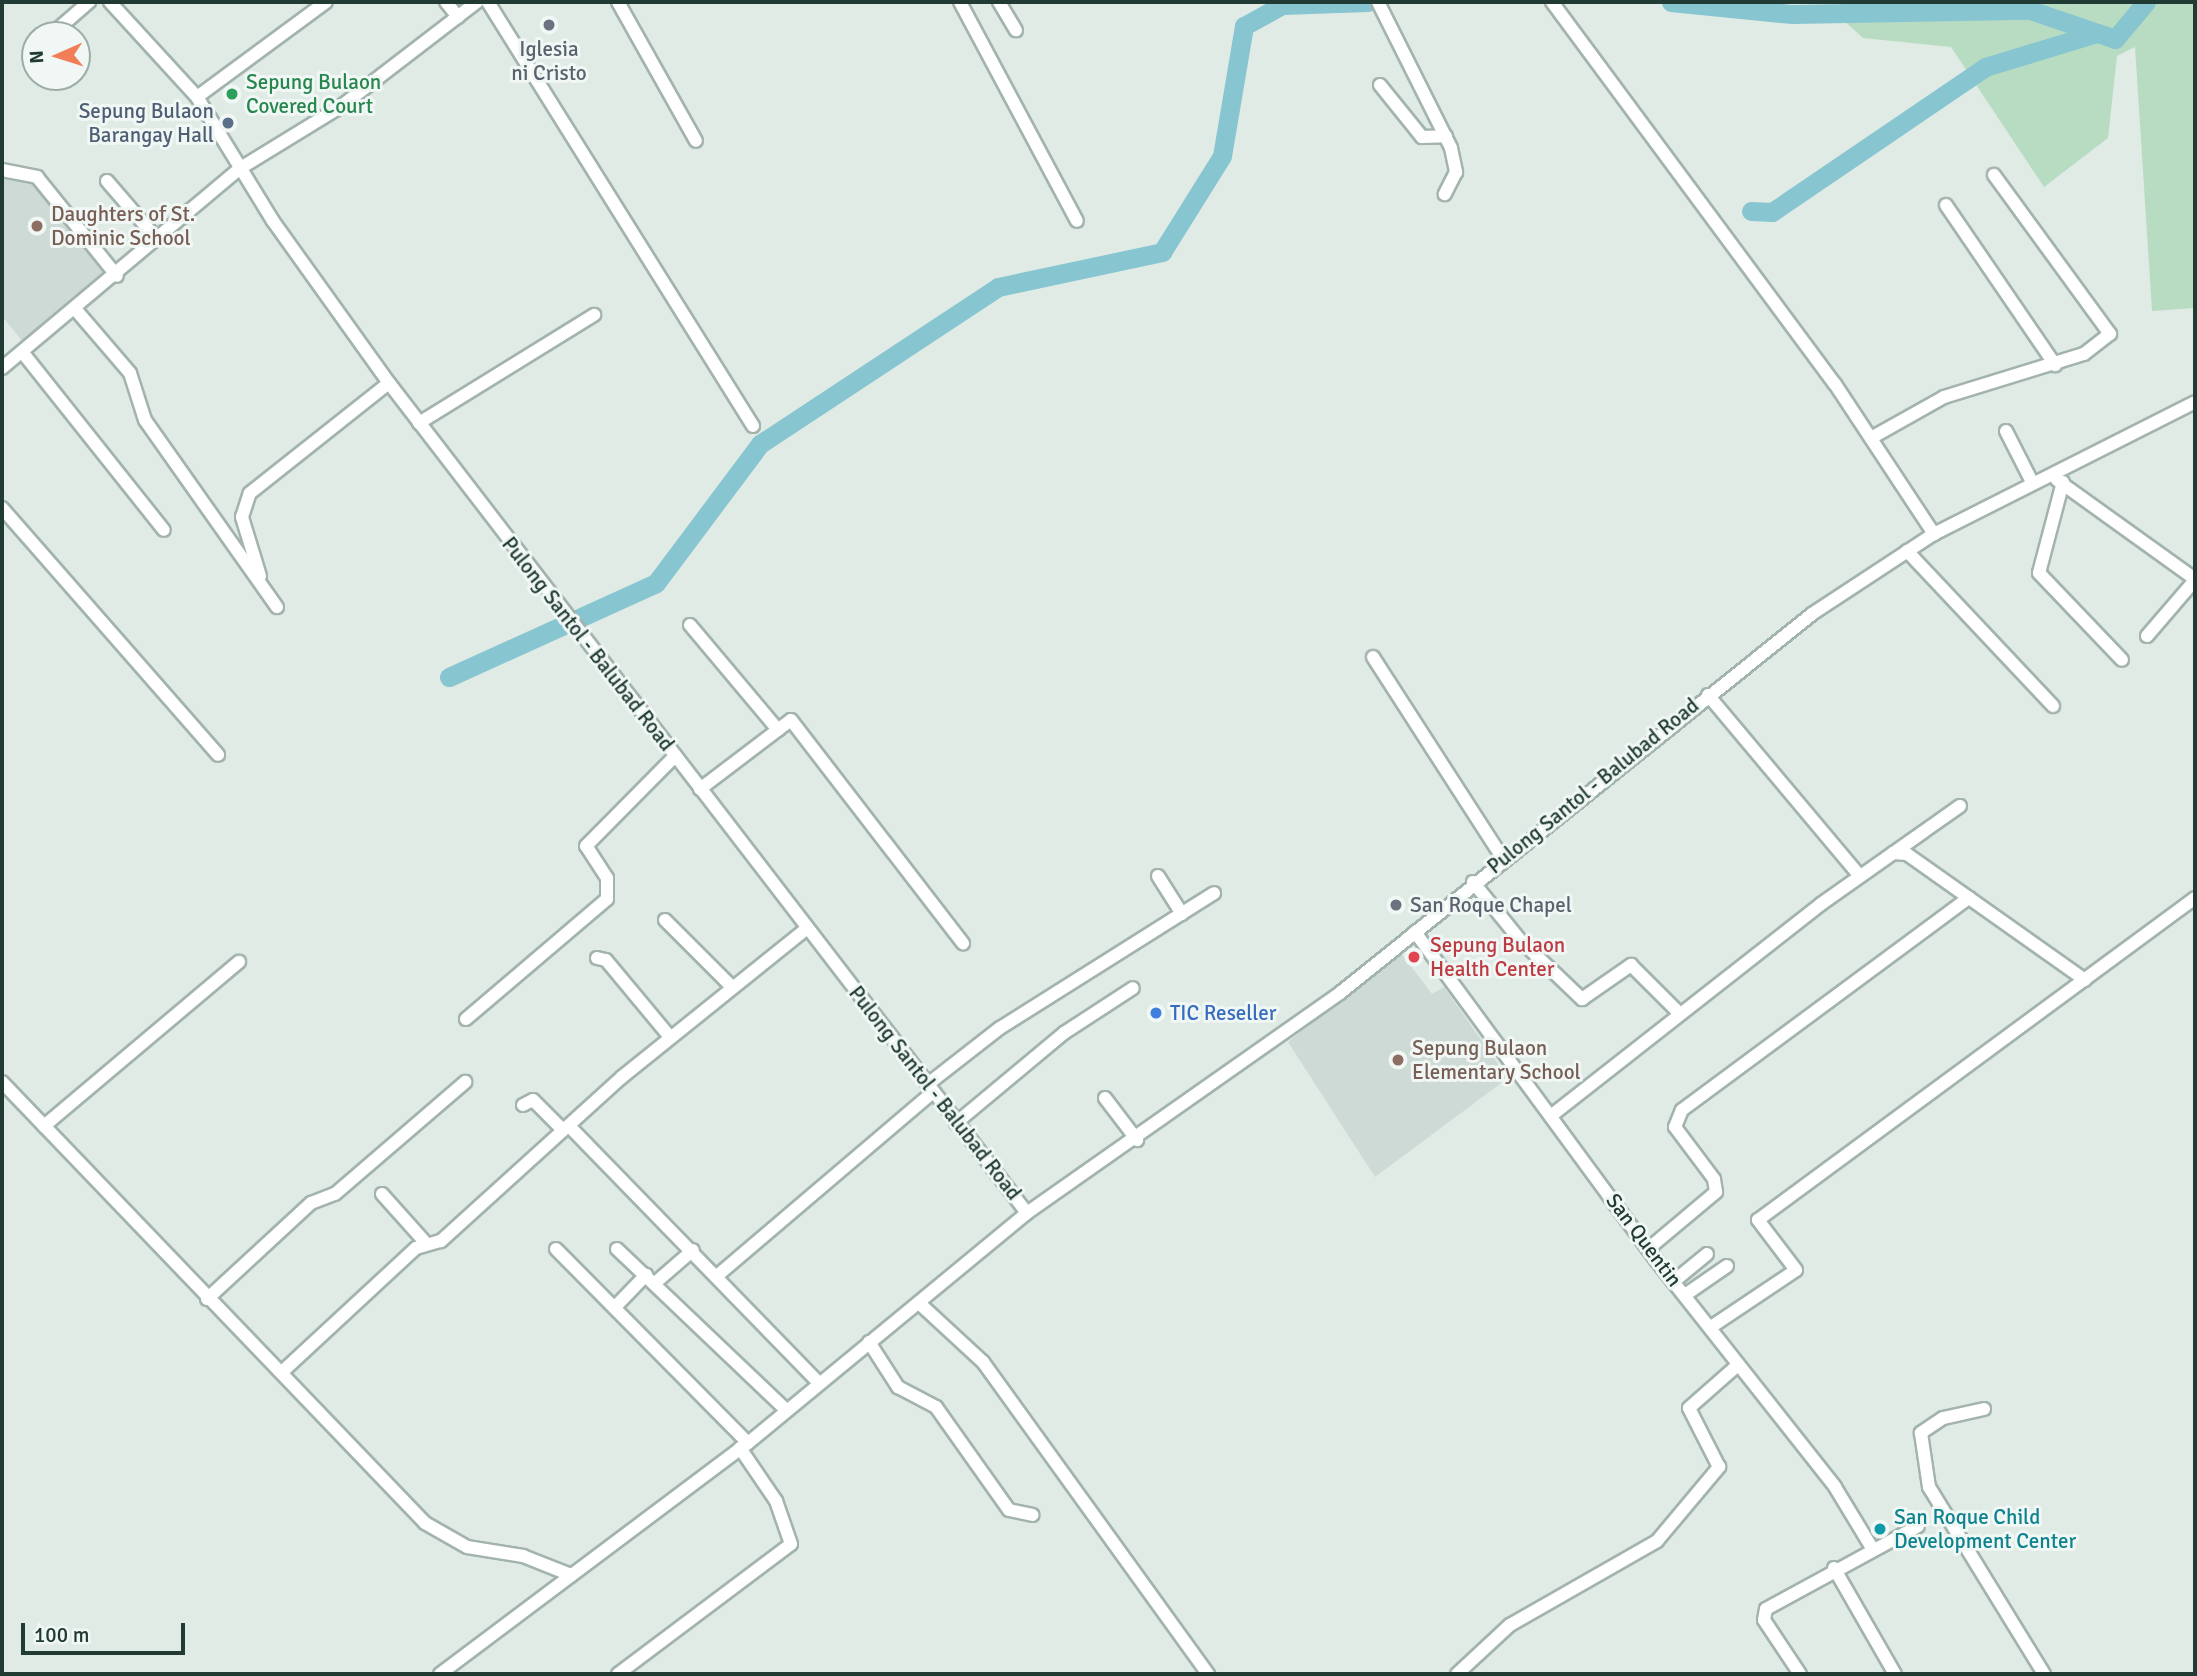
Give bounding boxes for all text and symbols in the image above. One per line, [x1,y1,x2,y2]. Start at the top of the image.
marker: Iglesia ni Cristo [541,17,557,33]
north arrow [21,21,91,91]
place label: Iglesia ni Cristo [511,36,587,86]
text: N [25,50,49,64]
place label: Sepung Bulaon Covered Court [246,69,381,119]
marker: Sepung Bulaon Covered Court [224,86,240,102]
place label: Sepung Bulaon Barangay Hall [79,98,214,148]
marker: Sepung Bulaon Barangay Hall [220,115,236,131]
place label: Daughters of St. Dominic School [51,201,195,251]
marker: Daughters of St. Dominic School [29,218,45,234]
street label: Pulong Santol - Balubad Road [497,532,679,756]
street label: Pulong Santol - Balubad Road [1482,693,1704,879]
place label: San Roque Chapel [1410,892,1572,918]
marker: San Roque Chapel [1388,897,1404,913]
place label: Sepung Bulaon Health Center [1430,932,1565,982]
marker: Sepung Bulaon Health Center [1404,947,1424,967]
street label: Pulong Santol - Balubad Road [844,981,1026,1205]
place label: TIC Reseller [1170,1000,1276,1026]
marker: TIC Reseller [1148,1005,1164,1021]
place label: Sepung Bulaon Elementary School [1412,1035,1581,1085]
marker: Sepung Bulaon Elementary School [1390,1052,1406,1068]
street label: San Quentin [1601,1188,1687,1292]
place label: San Roque Child Development Center [1894,1504,2076,1554]
marker: San Roque Child Development Center [1872,1521,1888,1537]
scale bar [24,1610,189,1654]
text: 100 m [34,1622,89,1648]

